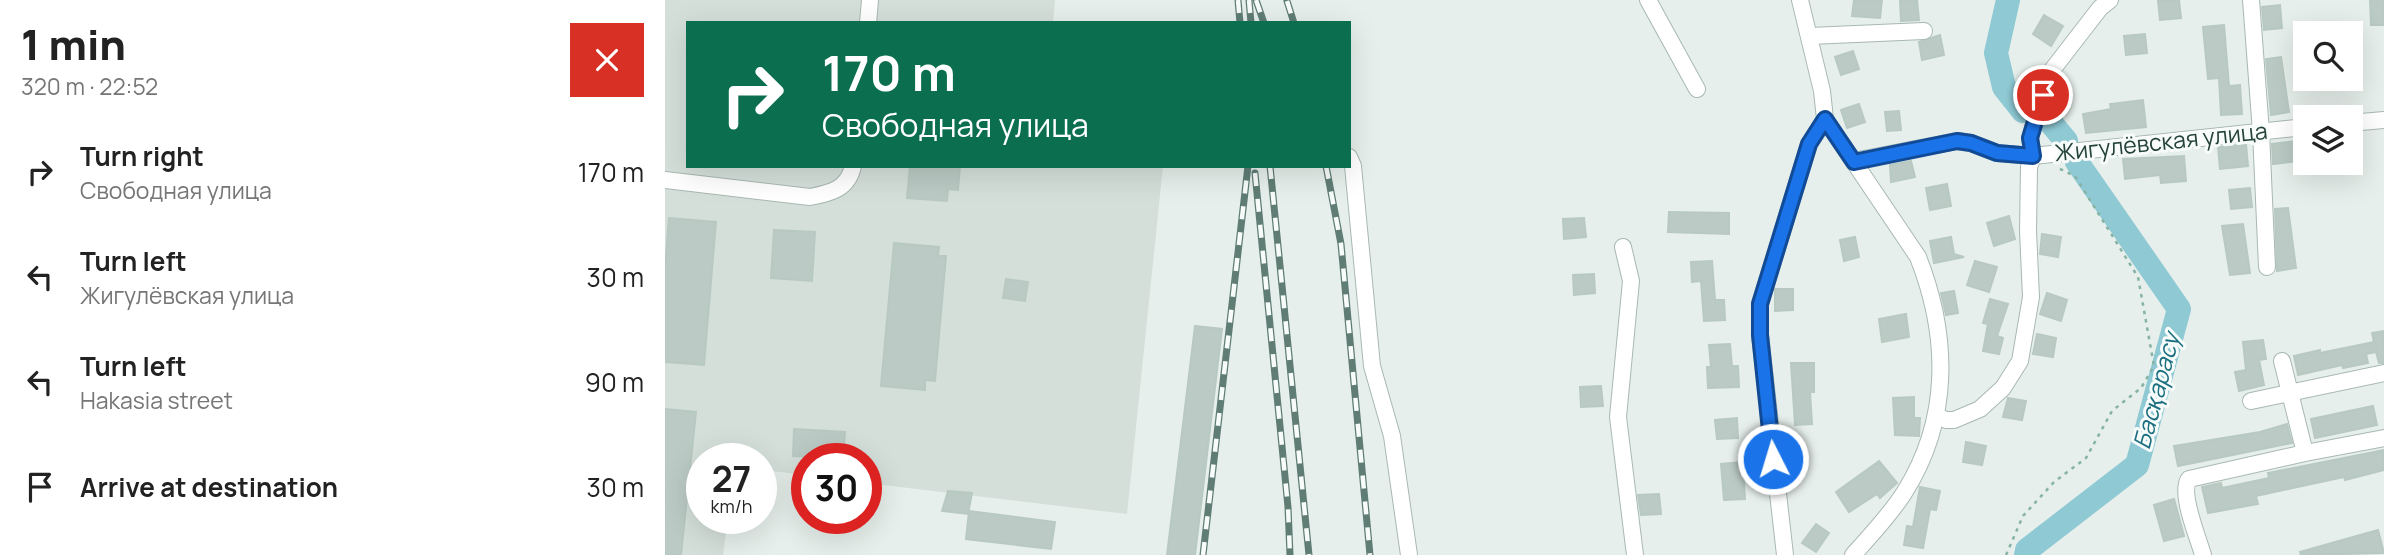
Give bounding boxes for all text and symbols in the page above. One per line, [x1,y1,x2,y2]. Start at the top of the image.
text: 1 min [21,15,126,73]
map controls [2293,21,2363,175]
button: search [2293,21,2363,91]
button: close [570,23,644,97]
text: 170 m [822,39,956,106]
icon: right [707,49,798,140]
pin [2013,65,2073,125]
text: 320 m · 22:52 [21,70,158,102]
icon: arrive [2024,76,2062,114]
text: Свободная улица [822,103,1089,147]
button: layers [2293,105,2363,175]
street label: Жигулёвская улица [2053,114,2269,168]
text: Turn right [80,138,204,174]
icon: right [21,153,59,191]
text: 170 m [578,154,644,190]
text: Свободная улица [80,174,272,206]
text: Turn left [80,243,187,279]
icon: left [21,258,59,296]
text: 30 m [587,259,644,295]
text: Жигулёвская улица [80,279,294,311]
water label: Басқарасу [2124,326,2188,452]
text: Turn left [80,348,187,384]
icon: left [21,363,59,401]
text: 90 m [585,364,644,400]
text: Hakasia street [80,384,233,416]
position arrow [1736,422,1810,496]
speed limit sign: 30 [791,443,882,534]
text: 27 [712,455,751,503]
icon: arrive [21,468,59,506]
text: Arrive at destination [80,469,338,505]
text: 30 m [587,469,644,505]
text: km/h [711,494,752,518]

